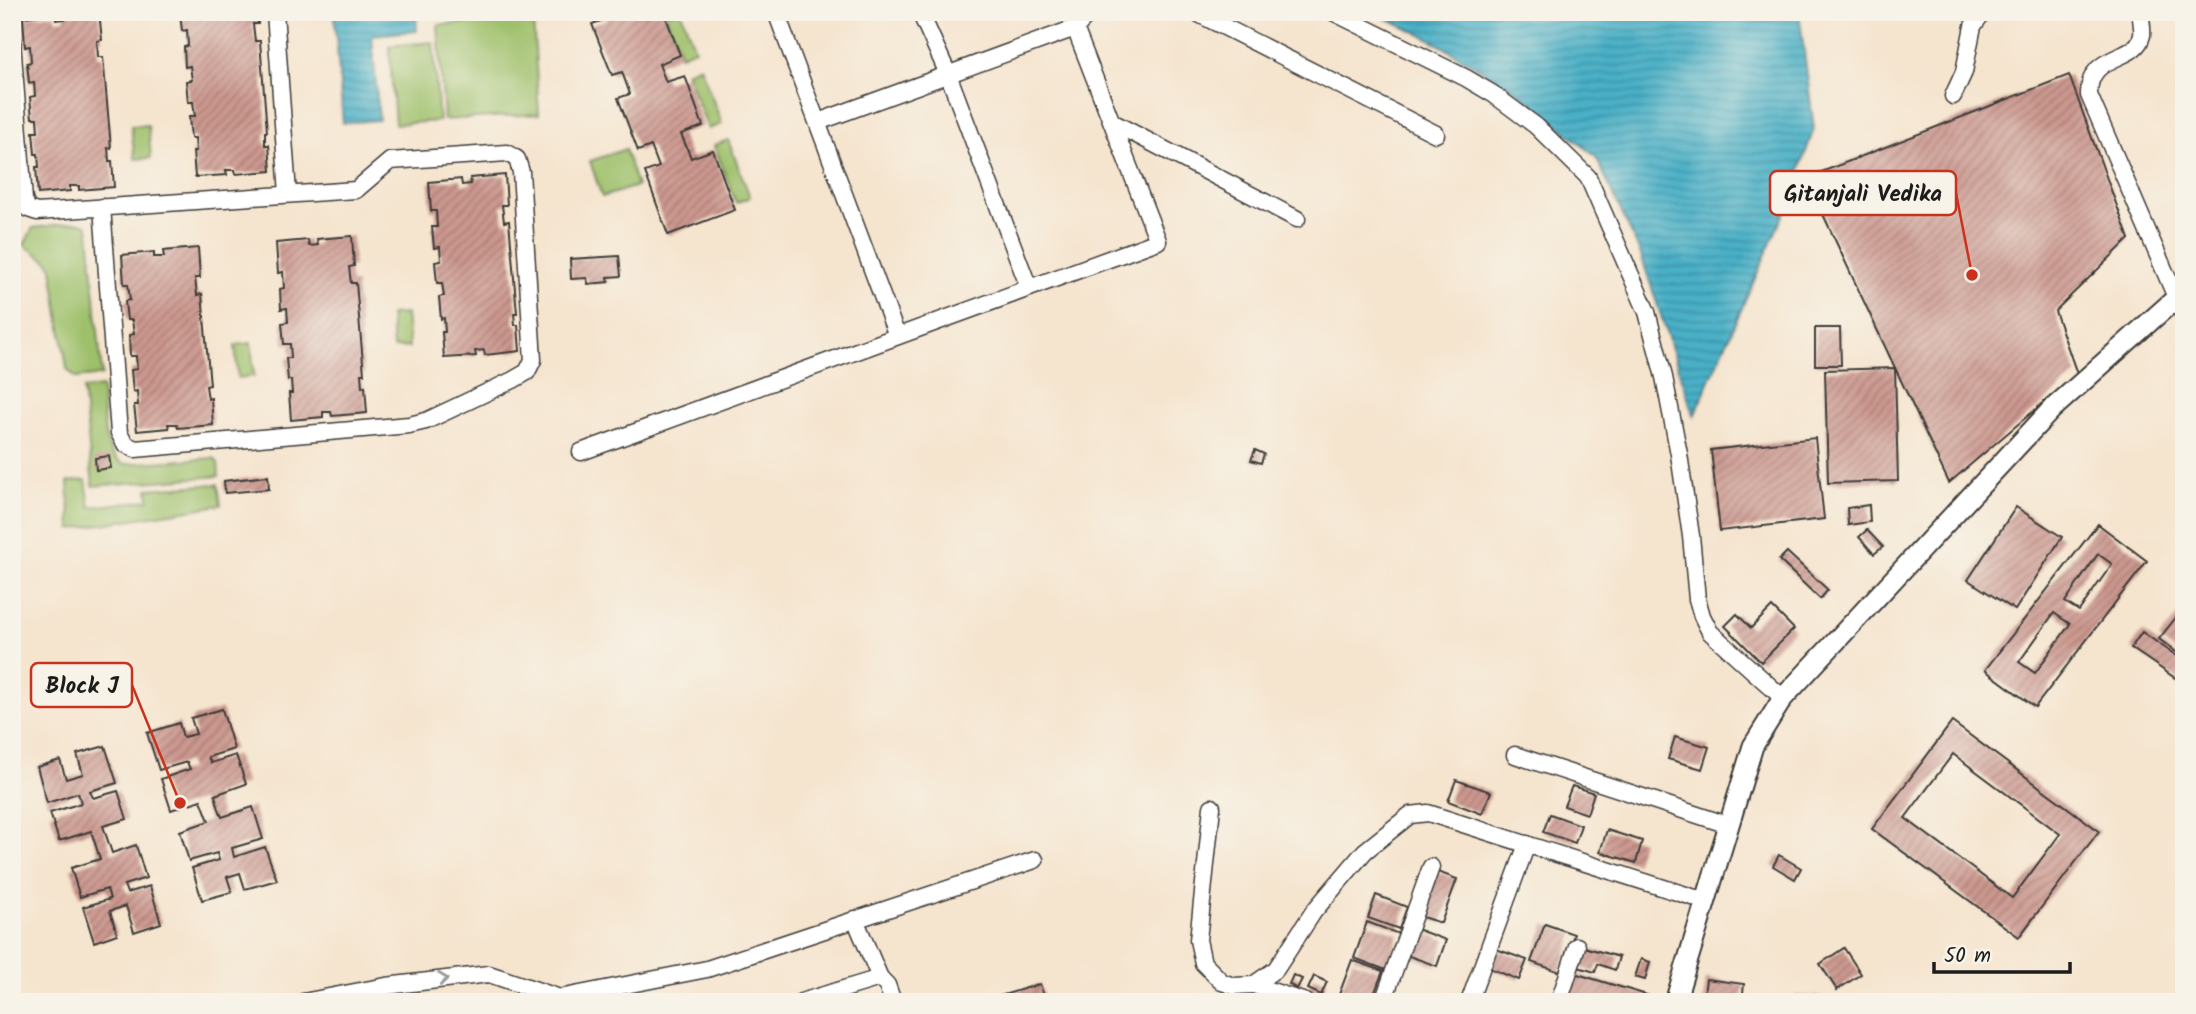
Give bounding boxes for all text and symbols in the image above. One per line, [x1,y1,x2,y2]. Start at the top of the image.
callout: Gitanjali Vedika [1770,171,1956,215]
text: Gitanjali Vedika [1784,177,1942,213]
callout: Block J [31,663,132,707]
text: Block J [45,669,120,705]
scale bar [1934,930,2070,974]
text: 50 m [1944,940,1991,973]
one-way arrow [437,972,449,987]

